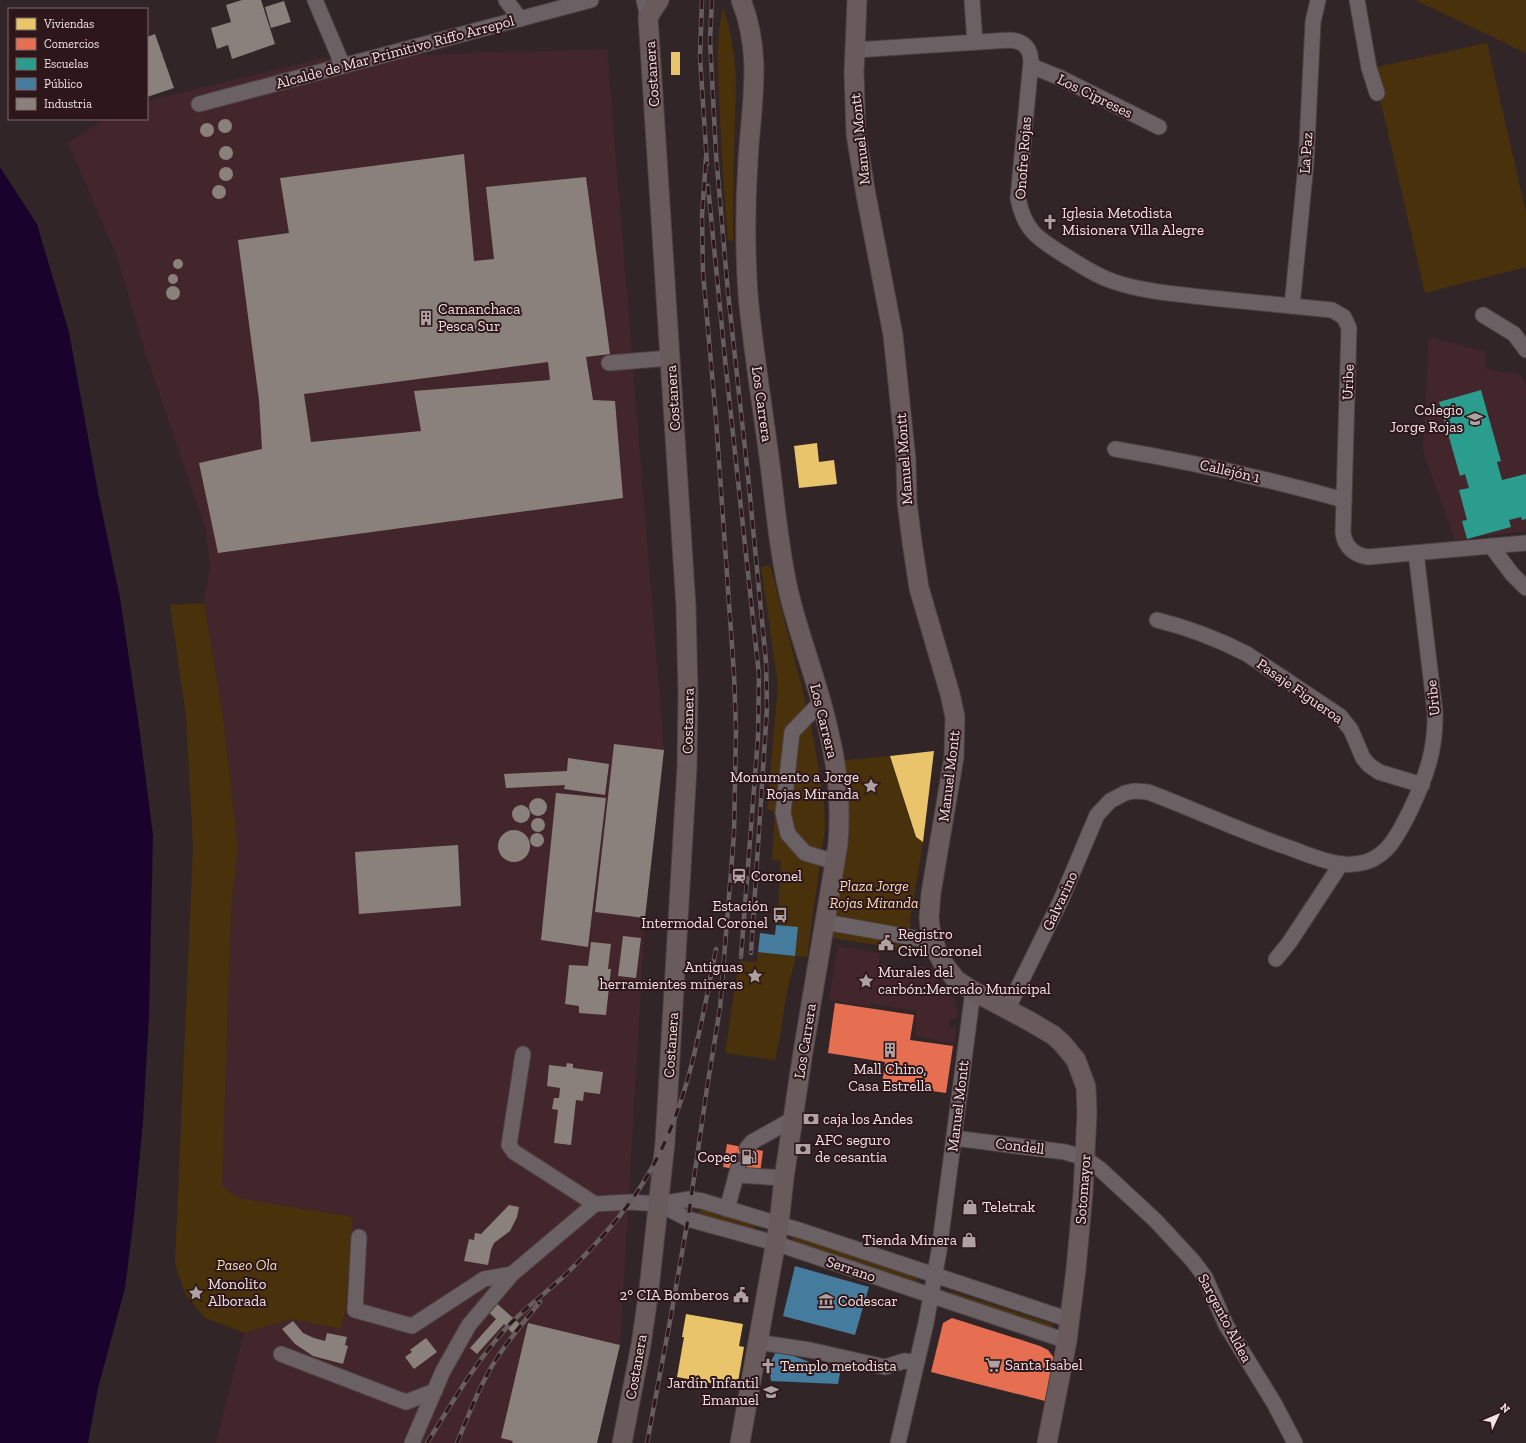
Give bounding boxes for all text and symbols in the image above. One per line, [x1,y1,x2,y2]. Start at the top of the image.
legend [8,8,148,120]
street label: Alcalde de Mar Primitivo Riffo Arrepol [274,11,516,93]
text: Viviendas [43,17,94,31]
text: Comercios [44,37,99,51]
street label: Costanera [641,40,663,108]
text: Escuelas [44,57,88,71]
street label: Los Cipreses [1054,70,1136,122]
text: Público [44,77,82,91]
street label: Manuel Montt [846,92,874,186]
text: Industria [44,97,92,111]
street label: Onofre Rojas [1011,116,1035,200]
street label: La Paz [1296,132,1316,174]
place label: Iglesia Metodista Misionera Villa Alegre [1062,204,1204,239]
church icon: Iglesia Metodista Misionera Villa Alegre [1041,213,1059,231]
place label: Camanchaca Pesca Sur [438,300,520,335]
building icon: Camanchaca Pesca Sur [417,309,435,327]
street label: Costanera [662,364,684,432]
street label: Uribe [1338,364,1358,400]
street label: Los Carrera [748,365,776,443]
place label: Colegio Jorge Rojas [1389,401,1463,436]
school or university icon: Colegio Jorge Rojas [1466,410,1484,428]
street label: Manuel Montt [892,412,916,506]
street label: Callejón 1 [1198,455,1262,487]
street label: Pasaje Figueroa [1253,655,1347,727]
street label: Uribe [1422,679,1444,717]
street label: Los Carrera [806,682,842,760]
street label: Costanera [678,688,698,754]
street label: Manuel Montt [934,729,964,823]
place label: Monumento a Jorge Rojas Miranda [730,768,859,803]
place icon: Monumento a Jorge Rojas Miranda [862,777,880,795]
station icon: Coronel [730,867,748,885]
place label: Coronel [751,867,802,885]
street label: Galvarino [1039,868,1082,933]
park label: Plaza Jorge Rojas Miranda [830,877,918,912]
place label: Estación Intermodal Coronel [641,897,768,932]
bus stop icon: Estación Intermodal Coronel [771,906,789,924]
place label: Registro Civil Coronel [898,925,982,960]
public building icon: Registro Civil Coronel [877,934,895,952]
place label: Antiguas herramientes mineras [599,958,743,993]
place label: Murales del carbón:Mercado Municipal [878,963,1051,998]
place icon: Antiguas herramientes mineras [746,967,764,985]
place icon: Murales del carbón:Mercado Municipal [857,972,875,990]
street label: Los Carrera [790,1002,820,1080]
street label: Costanera [660,1011,682,1079]
building icon: Mall Chino, Casa Estrella [881,1041,899,1059]
street label: Manuel Montt [943,1059,973,1153]
place label: Mall Chino, Casa Estrella [848,1060,932,1095]
bank icon: caja los Andes [802,1110,820,1128]
place label: caja los Andes [823,1110,913,1128]
place label: AFC seguro de cesantia [815,1131,891,1166]
street label: Condell [994,1134,1046,1158]
bank icon: AFC seguro de cesantia [794,1140,812,1158]
place label: Copec [697,1148,737,1166]
fuel station icon: Copec [740,1148,758,1166]
street label: Sotomayor [1072,1153,1094,1225]
shop icon: Teletrak [961,1198,979,1216]
place label: Teletrak [982,1198,1036,1216]
place label: Tienda Minera [862,1231,957,1249]
shop icon: Tienda Minera [960,1231,978,1249]
street label: Serrano [824,1252,878,1286]
park label: Paseo Ola [217,1256,277,1274]
street label: Sargento Aldea [1194,1271,1256,1365]
place label: Monolito Alborada [208,1275,267,1310]
place icon: Monolito Alborada [187,1284,205,1302]
place label: 2° CIA Bomberos [619,1286,729,1304]
public building icon: 2° CIA Bomberos [732,1286,750,1304]
museum icon: Codescar [817,1292,835,1310]
place label: Codescar [838,1292,898,1310]
street label: Costanera [621,1333,651,1401]
supermarket icon: Santa Isabel [984,1356,1002,1374]
place label: Santa Isabel [1005,1356,1083,1374]
church icon: Templo metodista [759,1357,777,1375]
place label: Templo metodista [780,1357,897,1375]
place label: Jardín Infantil Emanuel [667,1374,759,1409]
school or university icon: Jardín Infantil Emanuel [762,1383,780,1401]
north arrow [1478,1395,1518,1435]
text: N [1497,1401,1513,1416]

